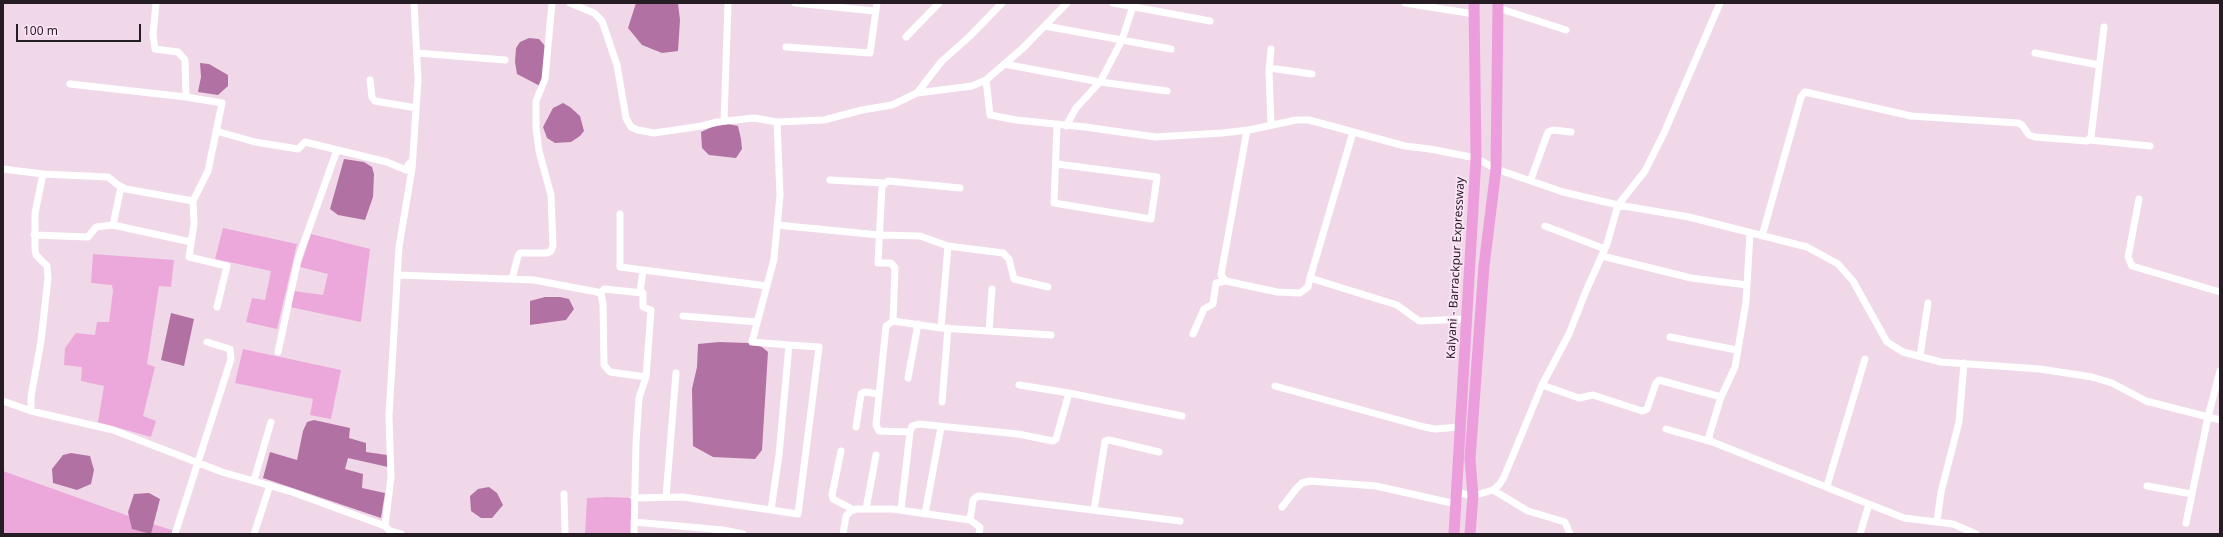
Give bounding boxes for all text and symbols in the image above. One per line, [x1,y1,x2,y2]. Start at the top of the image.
scale bar [18,16,143,42]
text: 100 m [23,22,58,39]
street label: Kalyani - Barrackpur Expressway [1444,177,1468,359]

